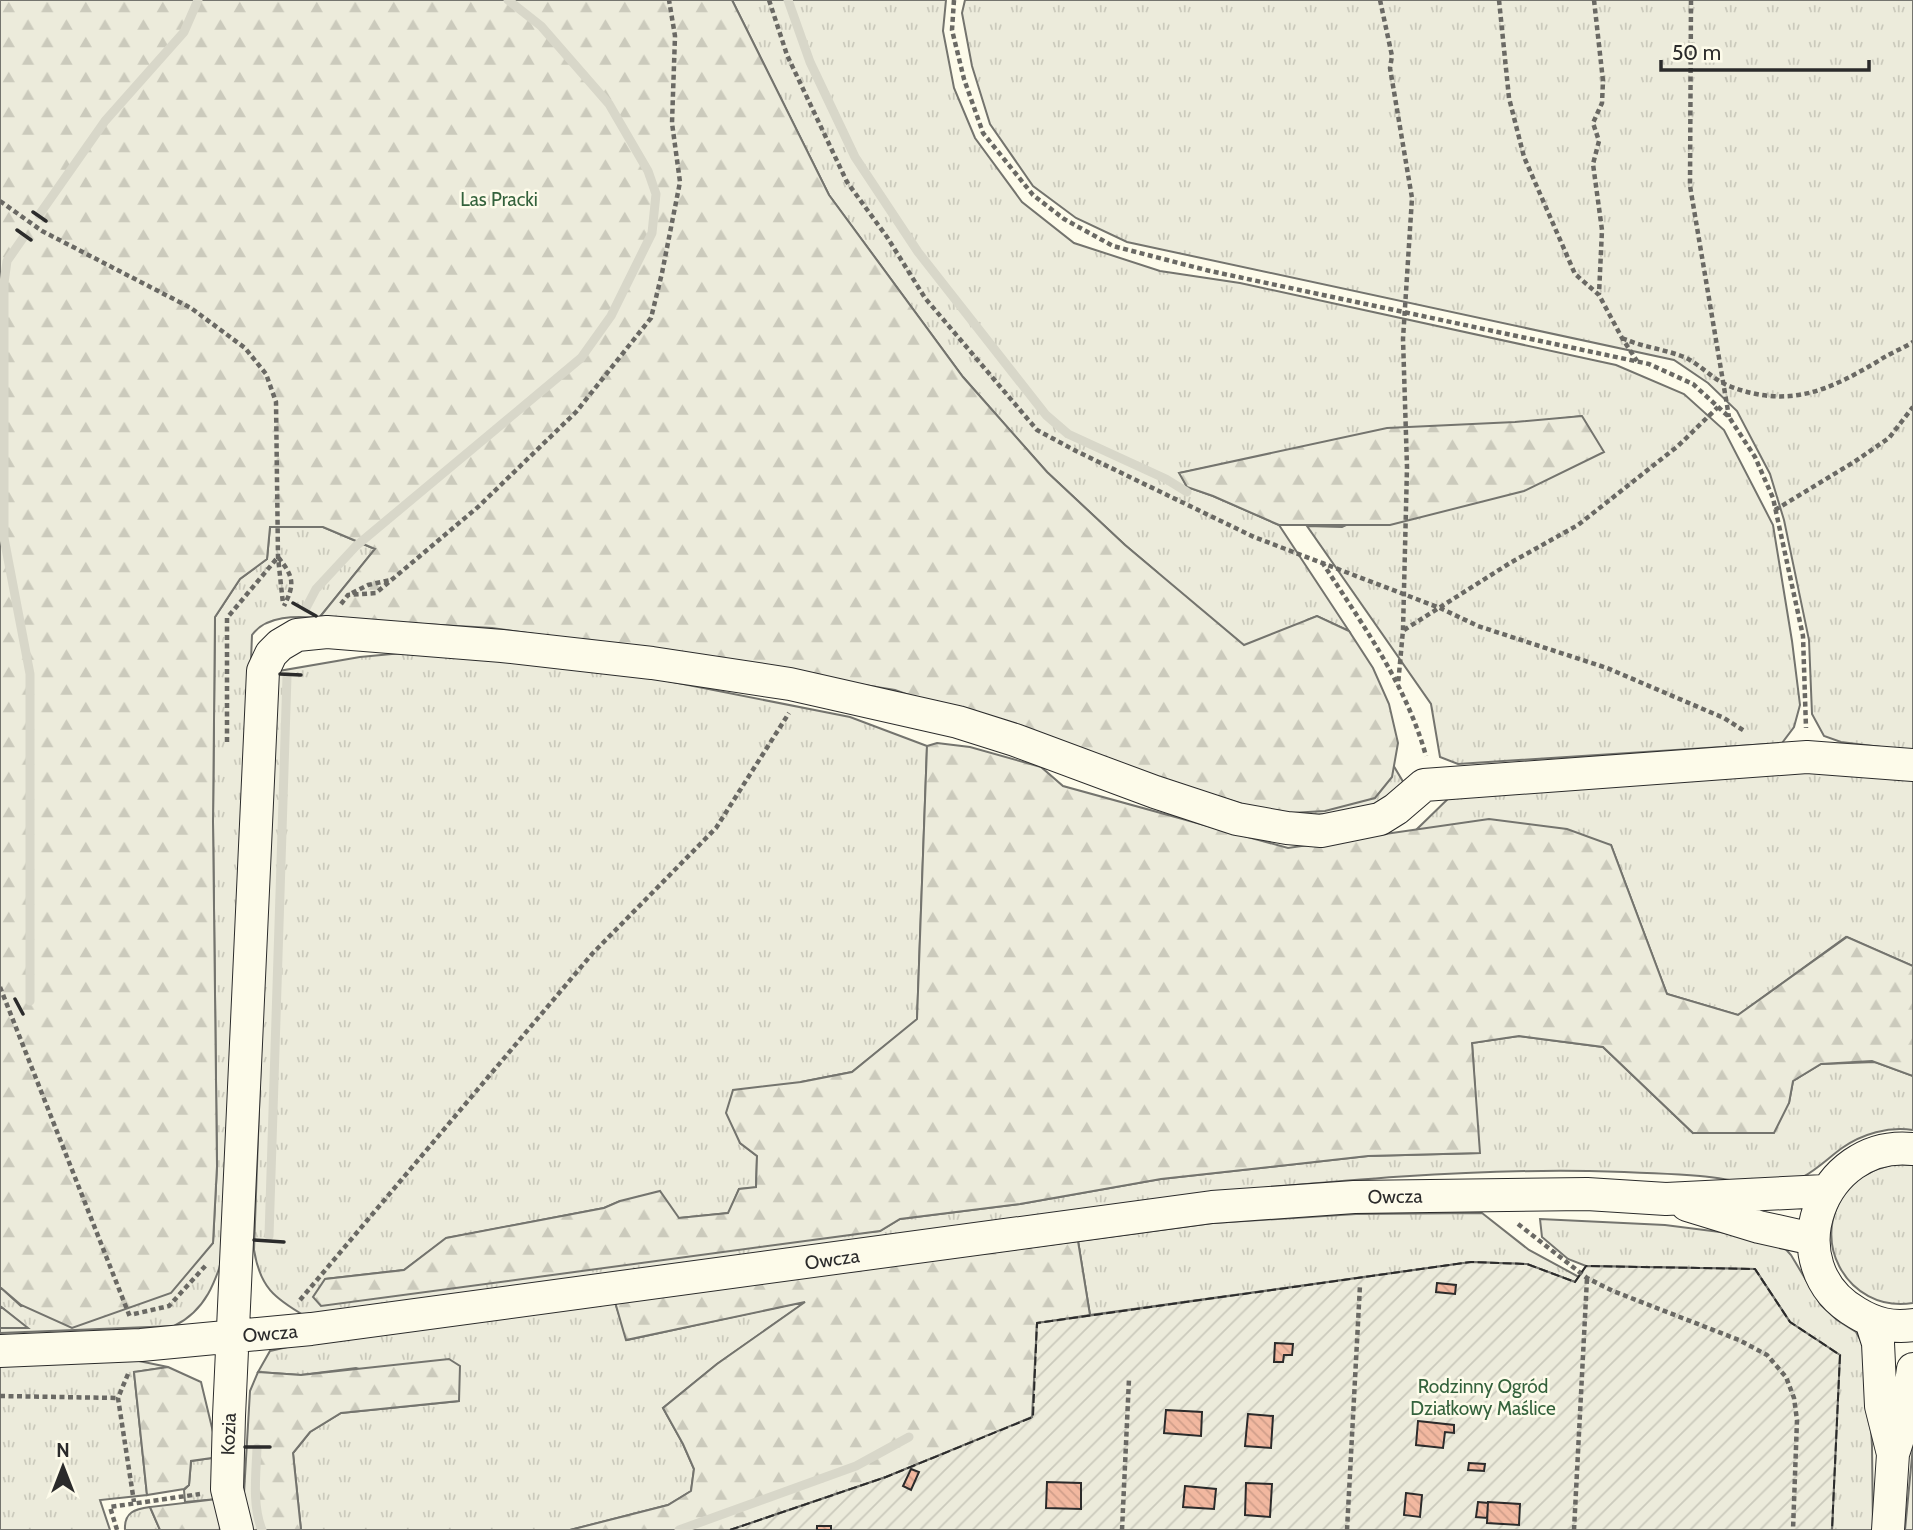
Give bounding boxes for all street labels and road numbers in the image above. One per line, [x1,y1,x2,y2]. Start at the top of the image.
street label: Owcza [1367,1185,1423,1208]
street label: Owcza [803,1244,861,1275]
street label: Owcza [242,1320,298,1347]
street label: Kozia [216,1412,241,1456]

